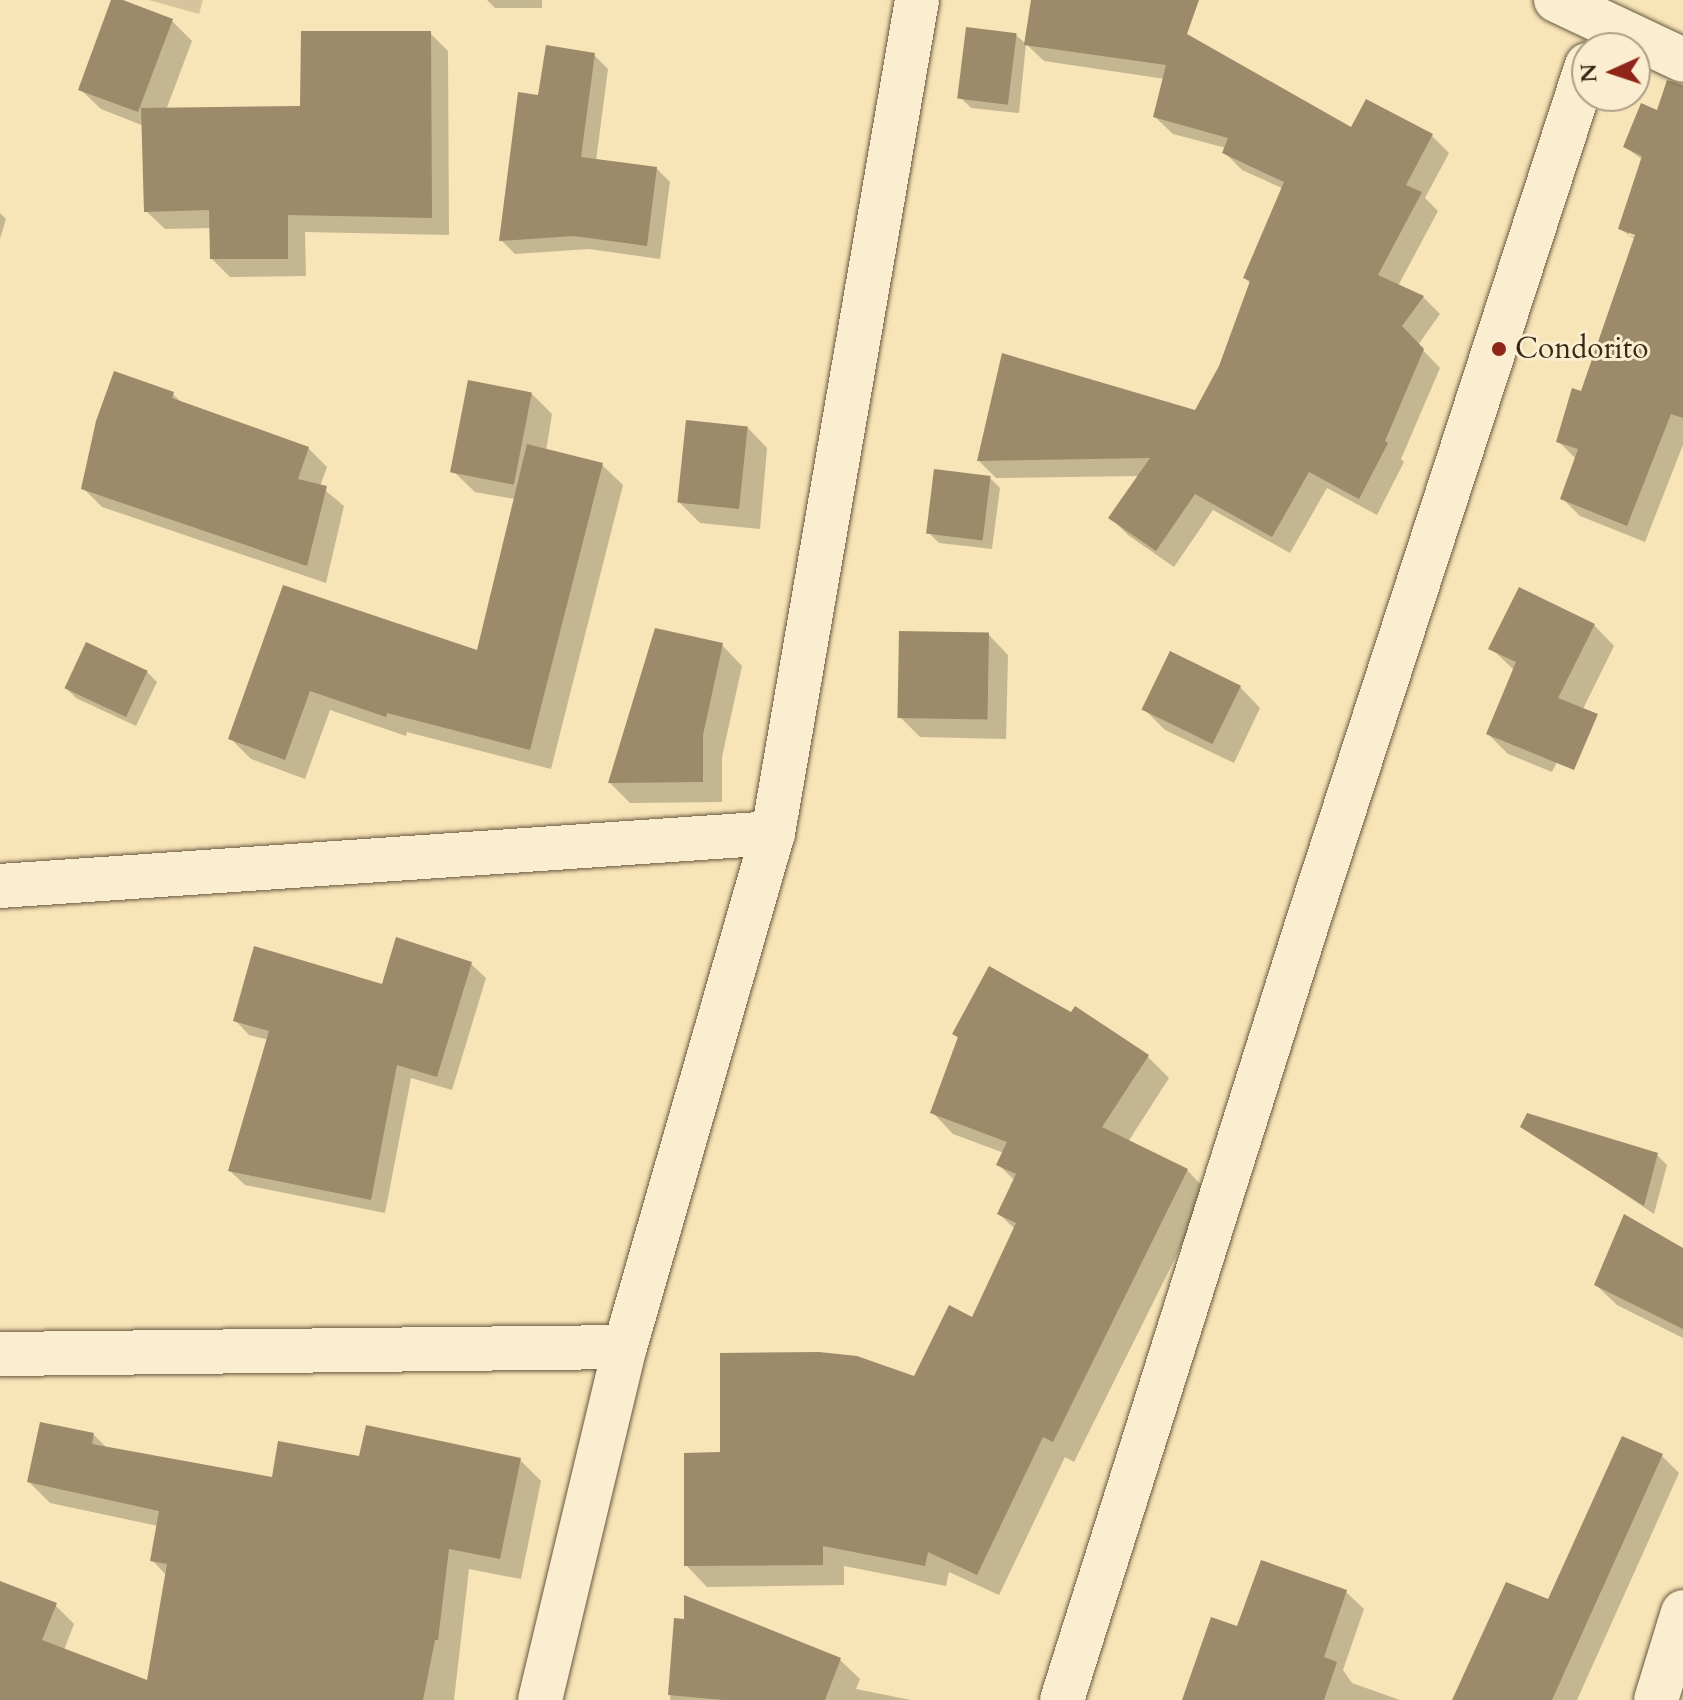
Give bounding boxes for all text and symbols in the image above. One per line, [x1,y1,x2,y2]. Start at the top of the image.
north arrow [1571,32,1651,112]
text: N [1574,63,1605,83]
place label: Condorito [1515,331,1648,367]
marker: Condorito [1490,340,1508,358]

